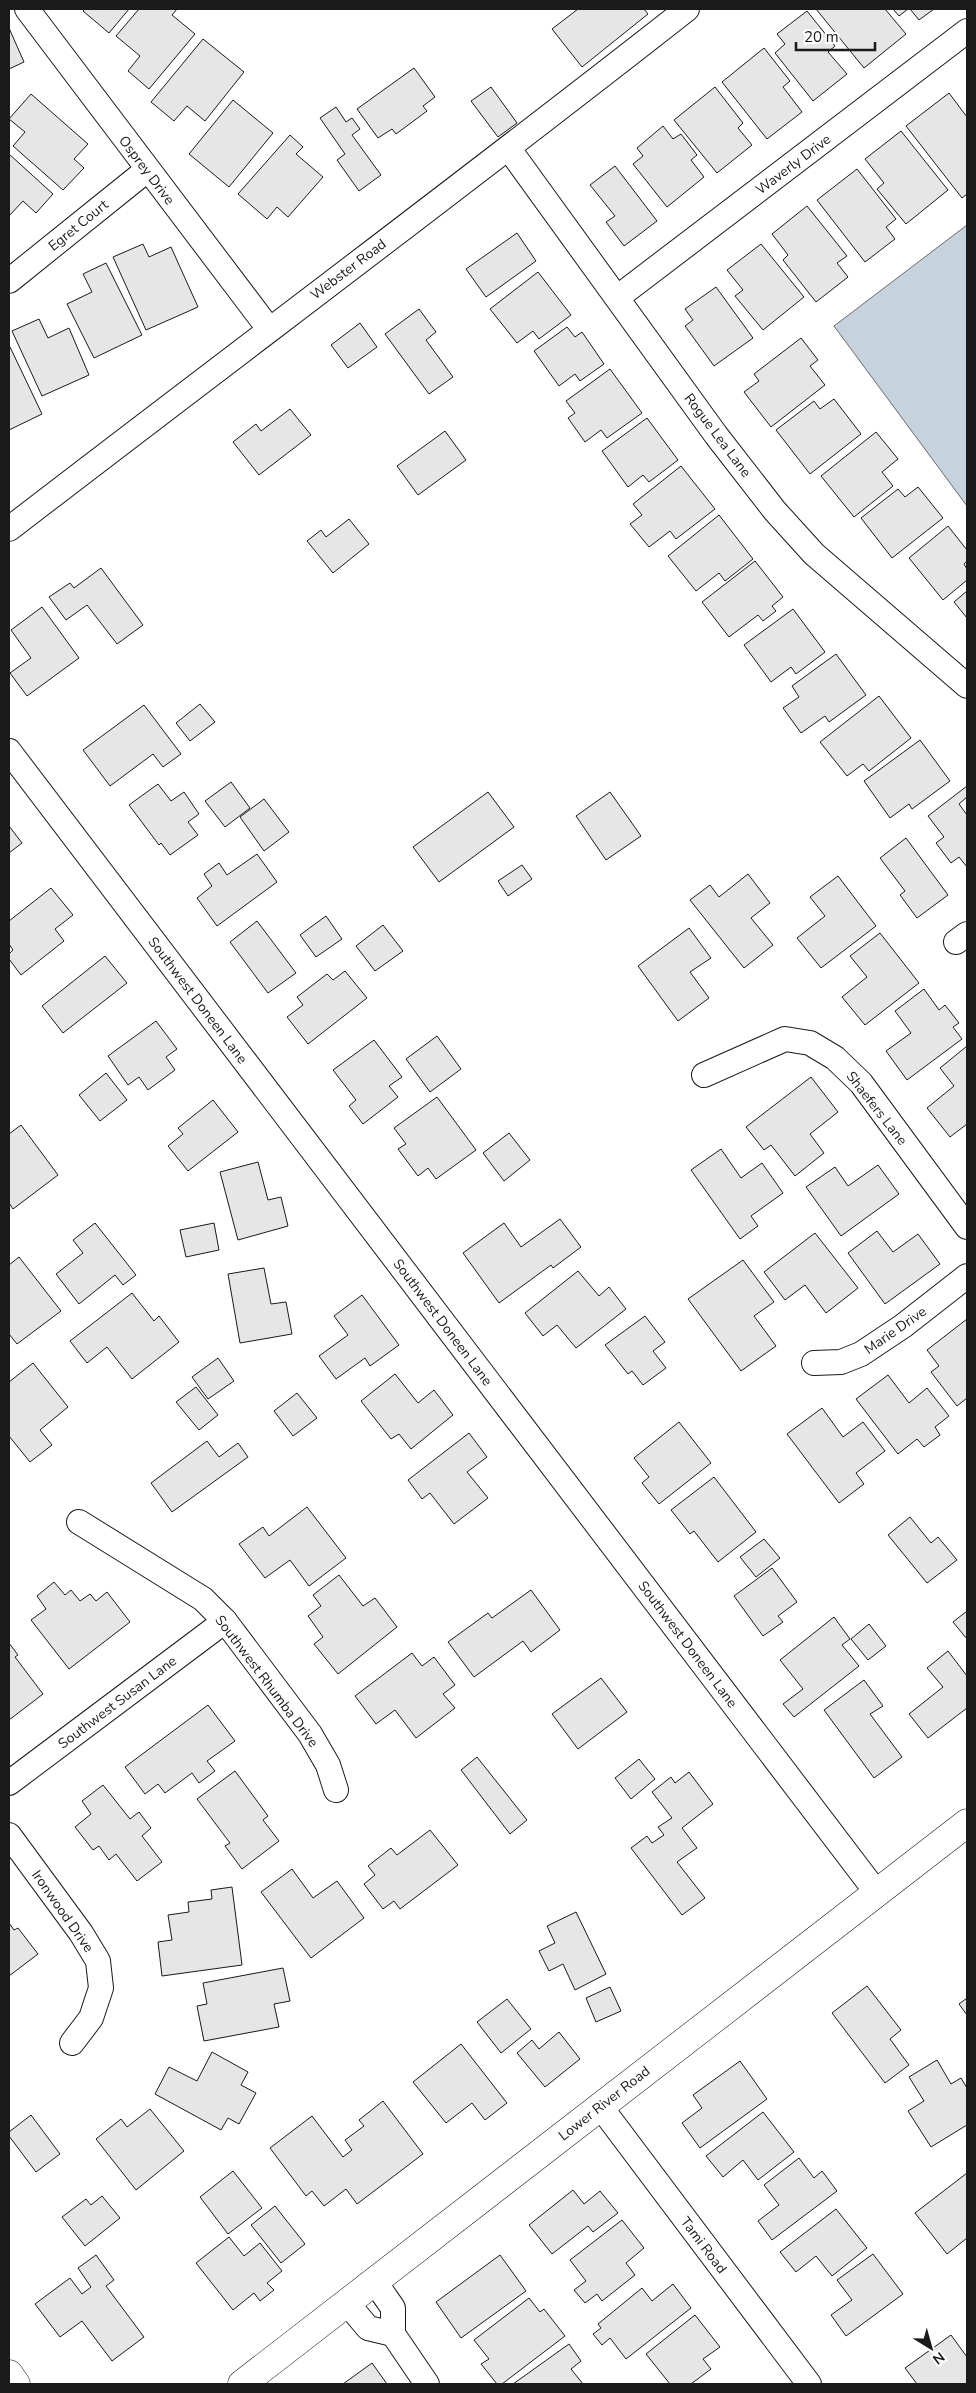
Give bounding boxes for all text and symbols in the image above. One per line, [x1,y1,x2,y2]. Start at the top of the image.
scale bar [796,20,875,52]
text: 20 m [804,27,839,47]
street label: Waverly Drive [752,130,835,199]
street label: Osprey Drive [114,132,179,209]
street label: Egret Court [44,195,112,255]
street label: Webster Road [307,235,390,304]
street label: Rogue Lea Lane [680,389,755,481]
street label: Southwest Doneen Lane [144,933,252,1068]
street label: Shaefers Lane [842,1067,912,1149]
street label: Southwest Doneen Lane [389,1255,497,1390]
street label: Marie Drive [860,1302,930,1359]
street label: Southwest Doneen Lane [634,1577,742,1712]
street label: Southwest Rhumba Drive [211,1611,323,1751]
street label: Southwest Susan Lane [54,1652,180,1753]
street label: Ironwood Drive [27,1866,98,1956]
street label: Lower River Road [555,2062,654,2145]
street label: Tami Road [676,2213,731,2277]
north arrow [906,2323,956,2373]
text: N [929,2347,948,2369]

